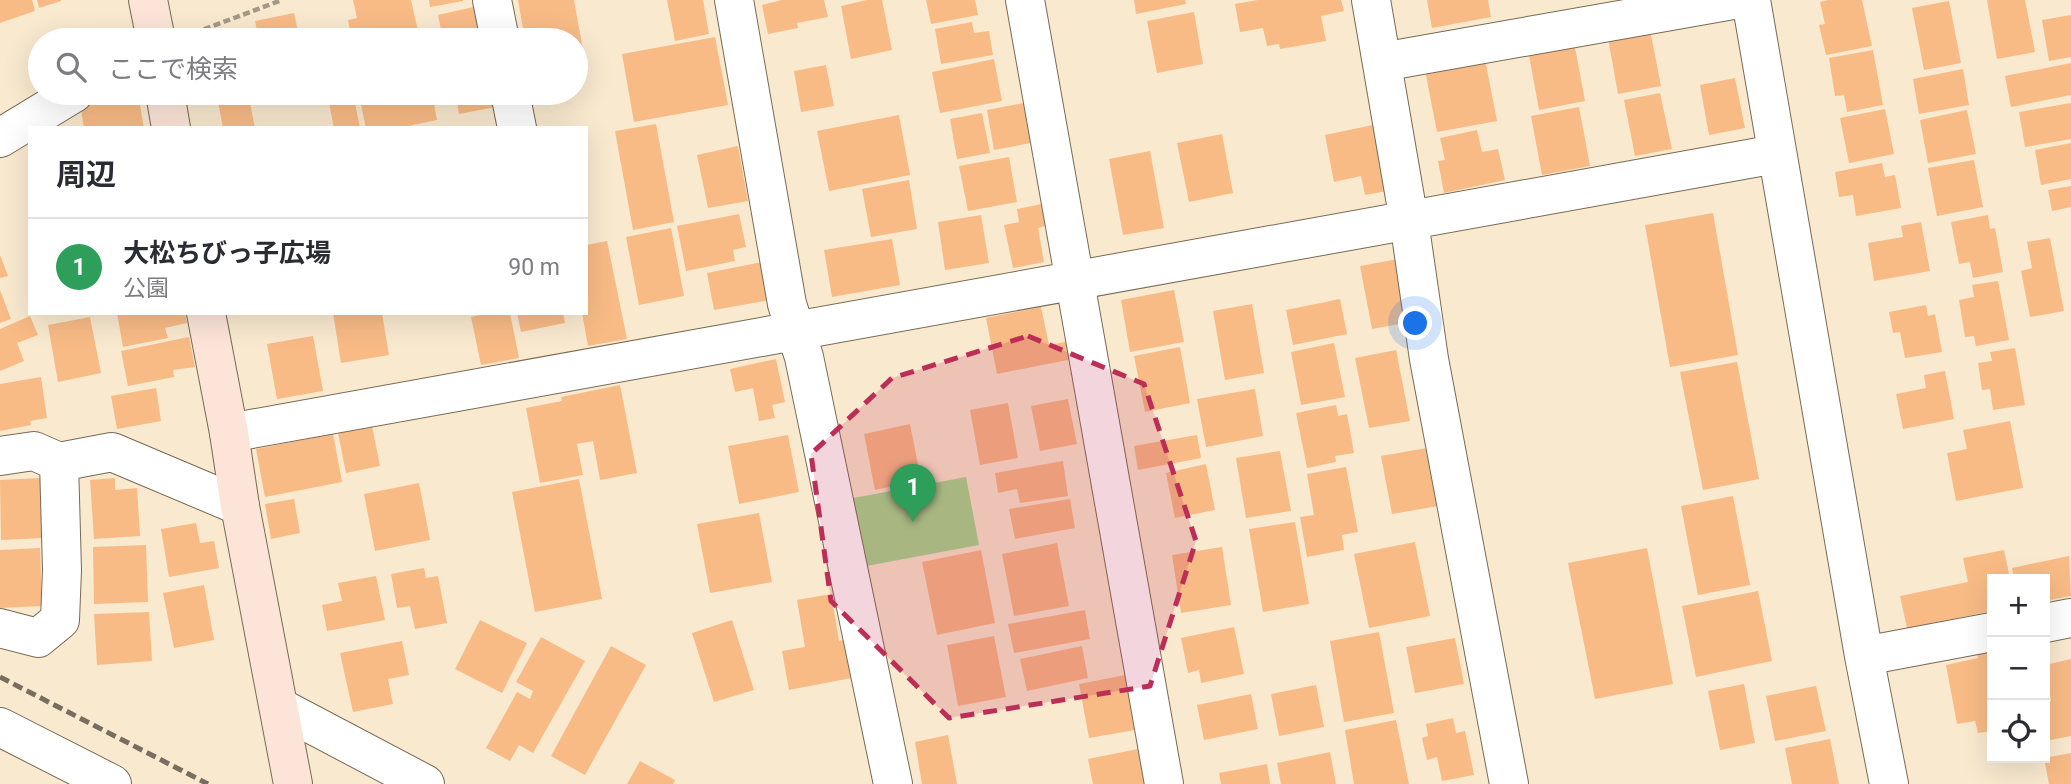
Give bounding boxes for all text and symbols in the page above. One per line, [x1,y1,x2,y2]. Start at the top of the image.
search box [28,28,588,105]
icon: search [52,48,90,86]
text: ここで検索 [108,54,238,84]
text: 周辺 [56,157,116,192]
text: 大松ちびっ子広場 [123,238,331,268]
text: 1 [72,254,86,281]
text: 90 m [508,254,560,281]
text: 公園 [123,275,169,302]
your location [1398,306,1432,340]
pin: 1 [890,464,936,522]
map controls [1987,574,2050,763]
button: + [1987,574,2050,637]
button: − [1987,637,2050,700]
button: locate [1987,700,2050,763]

